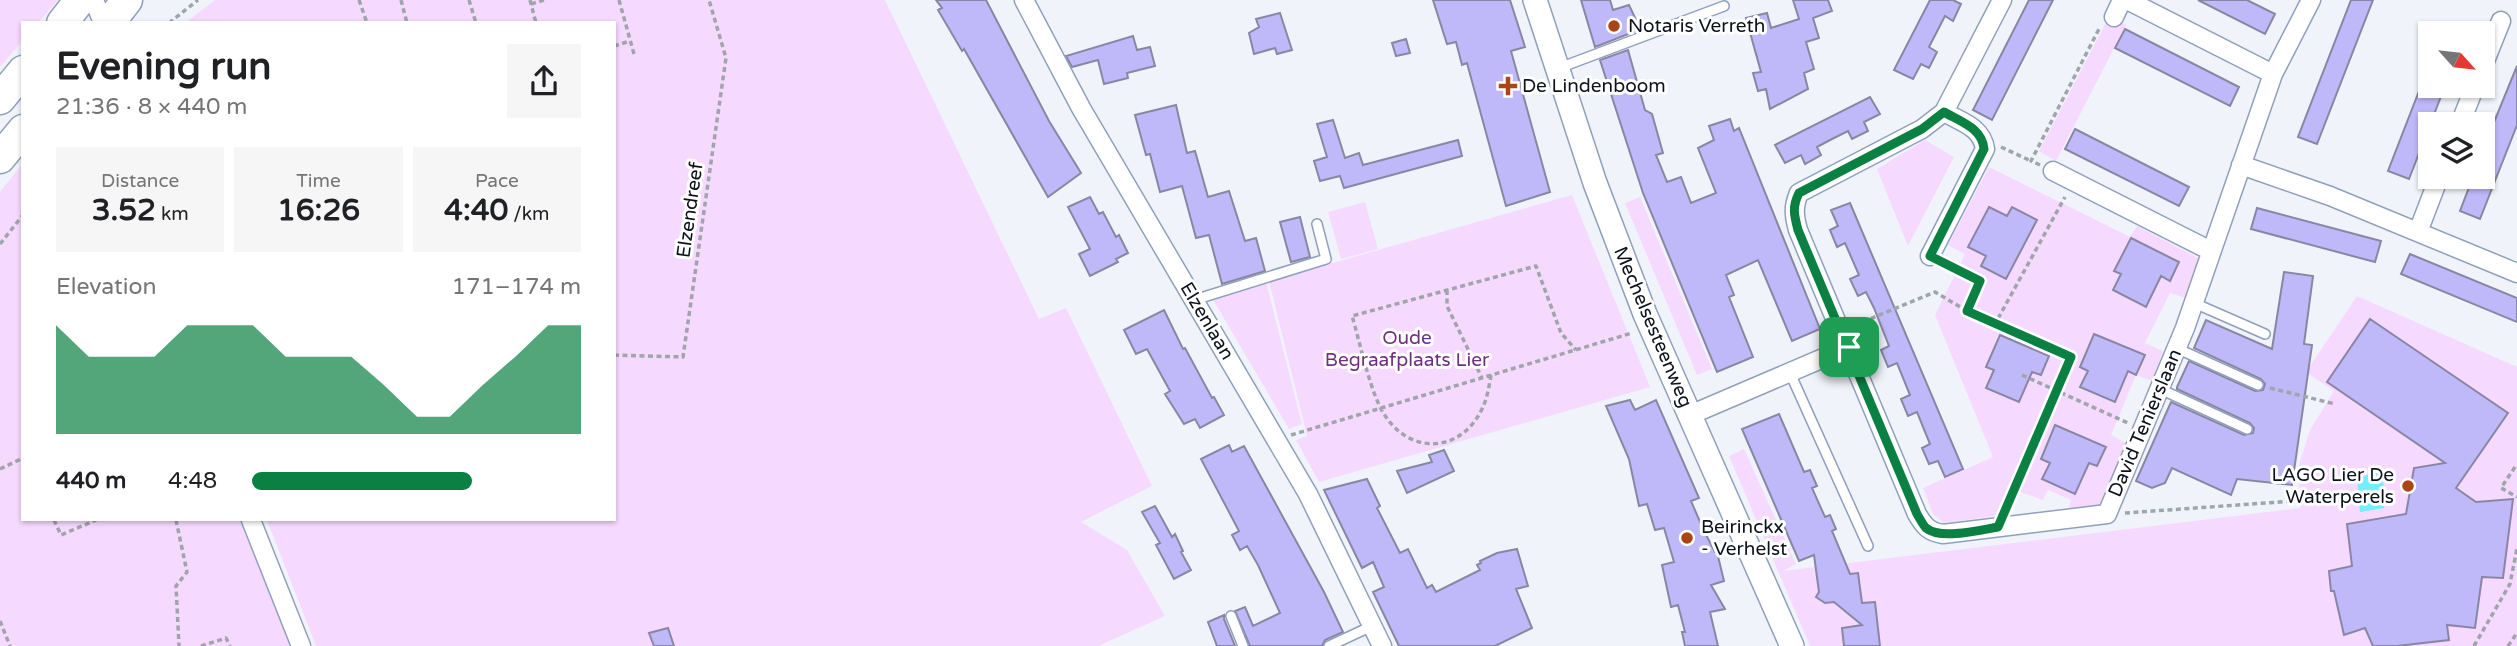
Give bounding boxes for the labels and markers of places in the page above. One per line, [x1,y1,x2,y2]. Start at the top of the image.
place label: Notaris Verreth [1628,15,1765,37]
marker: Notaris Verreth [1606,18,1622,34]
place label: De Lindenboom [1522,75,1666,97]
marker: De Lindenboom [1500,78,1516,94]
pin [1819,317,1879,377]
place label: LAGO Lier De Waterperels [2271,464,2394,508]
marker: LAGO Lier De Waterperels [2400,478,2416,494]
place label: Beirinckx - Verhelst [1701,516,1787,560]
marker: Beirinckx - Verhelst [1679,530,1695,546]

